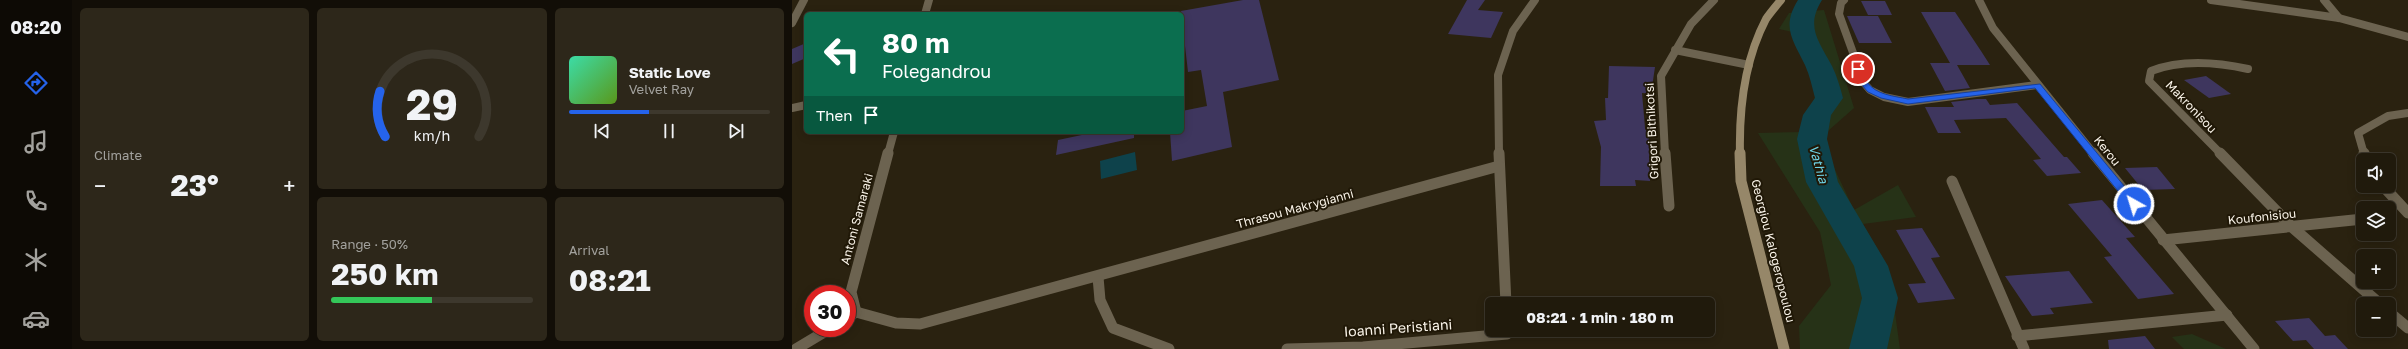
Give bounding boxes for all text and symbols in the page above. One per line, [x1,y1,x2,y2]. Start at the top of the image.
text: 08:20 [10,16,62,38]
text: 80 m [882,26,950,59]
icon: left [816,28,868,80]
pin [1841,52,1875,86]
icon: arrive [1847,58,1869,80]
text: Folegandrou [882,60,991,82]
text: Static Love [629,63,711,81]
icon: directions [22,69,50,97]
street label: Makronisou [2163,77,2220,136]
text: 29 [406,78,458,128]
text: Velvet Ray [629,81,694,97]
street label: Grigori Bithikotsi [1641,82,1662,180]
icon: arrive [860,104,882,126]
text: Then [816,106,852,124]
icon: previous [591,120,613,142]
icon: pause [658,120,680,142]
icon: next [725,120,747,142]
text: km/h [414,126,450,143]
icon: music [22,128,50,156]
street label: Kerou [2091,133,2124,169]
water label: Vathia [1806,143,1832,186]
text: Climate [94,147,142,163]
map controls [2356,153,2396,337]
button: sound [2356,153,2396,193]
text: 23° [171,167,219,203]
street label: Antoni Samaraki [837,171,876,266]
text: − [94,172,106,199]
text: + [283,172,295,199]
street label: Georgiou Kalogeropoulou [1748,178,1799,324]
position arrow [2113,183,2155,225]
street label: Thrasou Makrygianni [1235,186,1355,231]
icon: phone [22,187,50,215]
button: layers [2356,201,2396,241]
street label: Koufonisiou [2227,205,2297,228]
text: Range · 50% [331,236,408,252]
text: Arrival [569,242,609,258]
icon: climate [22,246,50,274]
button: + [2356,249,2396,289]
text: 250 km [331,256,439,292]
text: 08:21 [569,262,651,298]
speed limit sign: 30 [804,285,856,337]
button: − [2356,297,2396,337]
icon: car [22,305,50,333]
text: 08:21 · 1 min · 180 m [1526,308,1674,326]
street label: Ioanni Peristiani [1343,315,1453,340]

